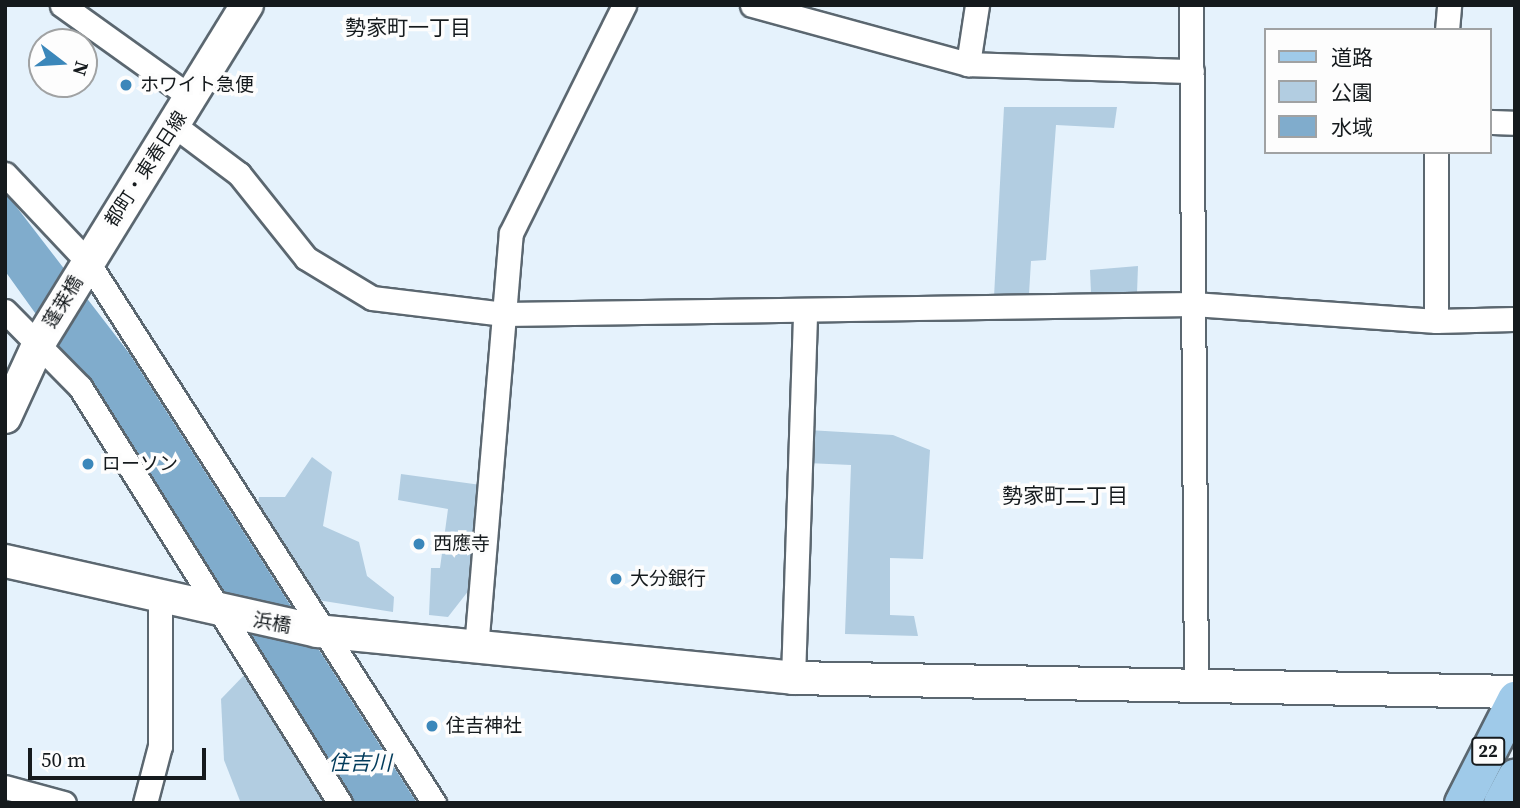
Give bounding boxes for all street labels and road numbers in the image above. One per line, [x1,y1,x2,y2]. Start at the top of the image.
street label: 都町・東春日線 [100,107,192,231]
street label: 蓬莱橋 [39,272,87,332]
street label: 浜橋 [251,608,293,638]
road number: 22 [1470,736,1506,766]

